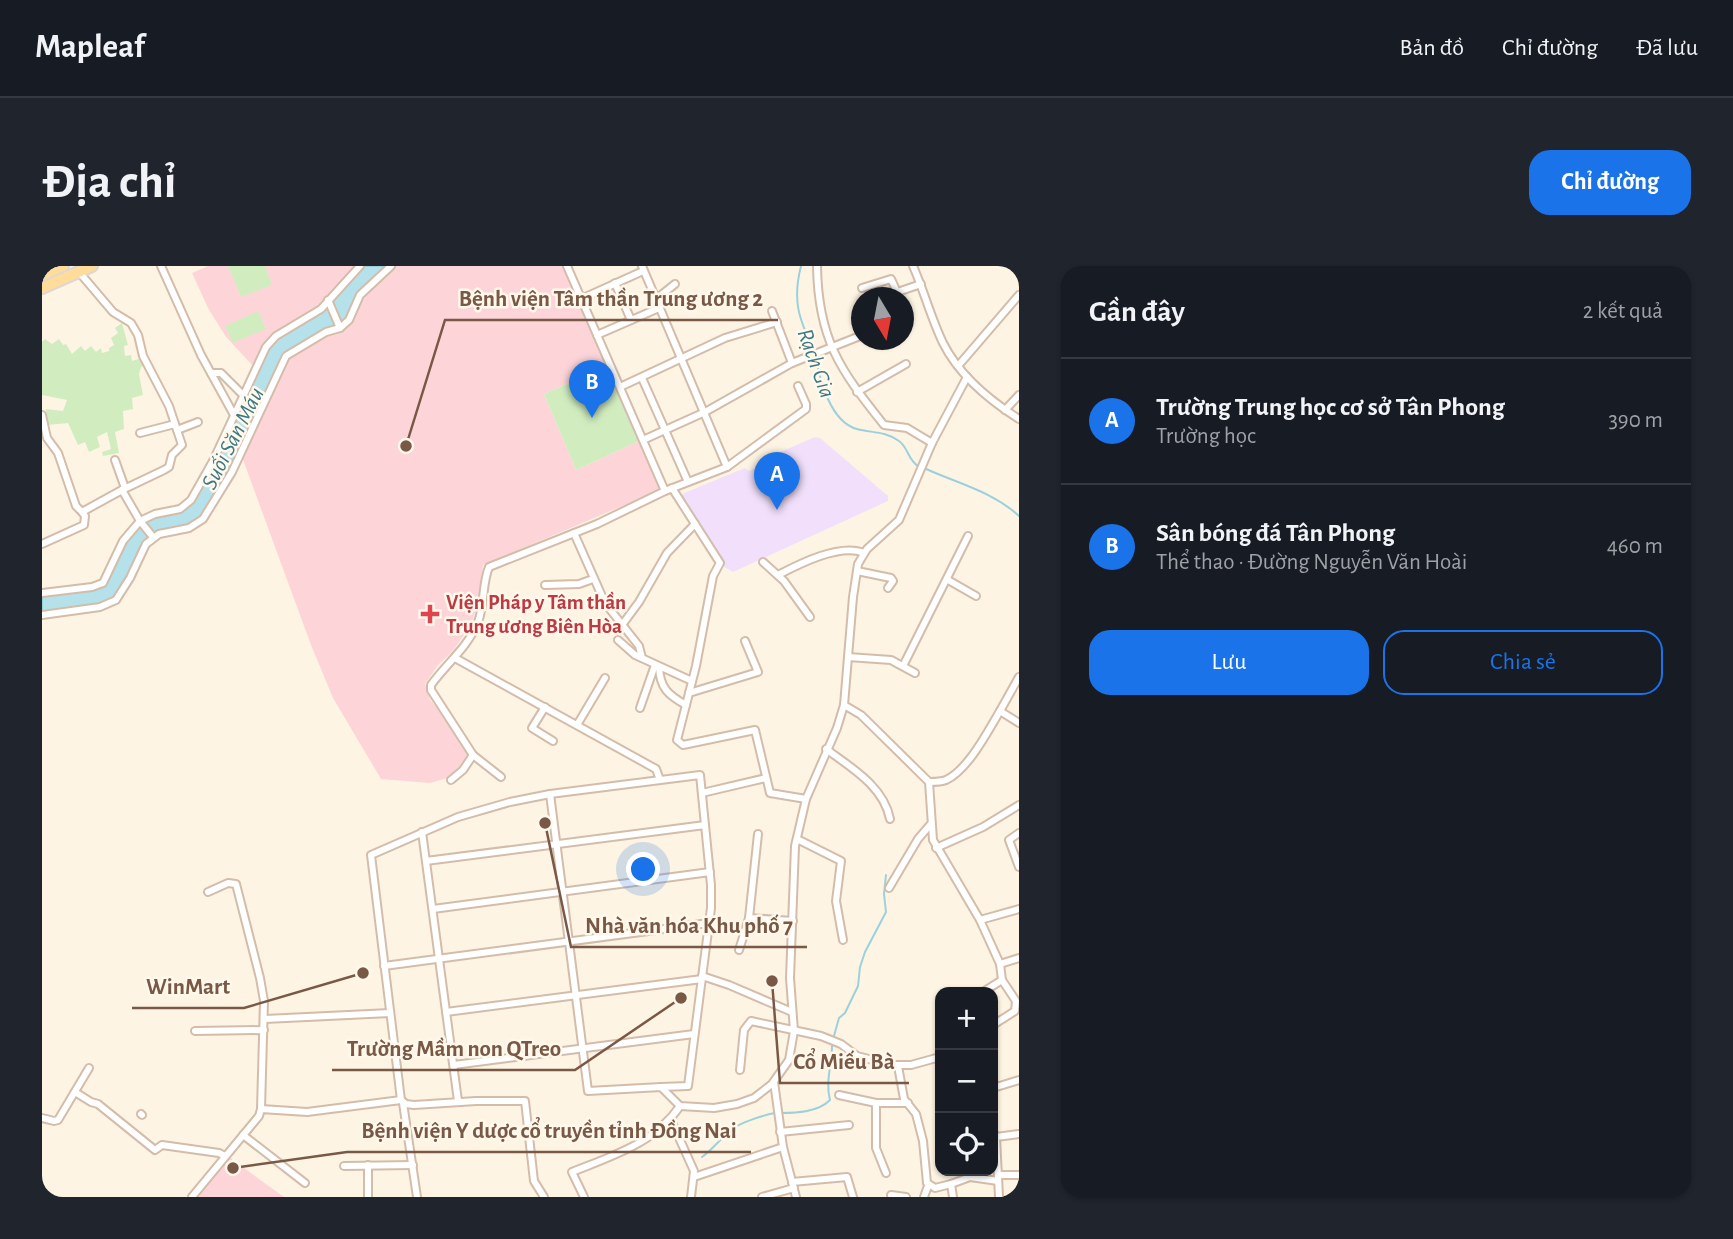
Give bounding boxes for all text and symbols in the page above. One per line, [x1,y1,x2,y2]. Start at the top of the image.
text: Mapleaf [35,31,145,64]
text: Bản đồ [1400,36,1464,60]
text: Chỉ đường [1502,36,1598,60]
text: Đã lưu [1636,36,1698,60]
button: Chỉ đường [1529,150,1691,215]
text: Địa chỉ [42,158,177,207]
callout: Bệnh viện Tâm thần Trung ương 2 [445,276,778,320]
text: Bệnh viện Tâm thần Trung ương 2 [459,287,763,311]
north arrow [851,287,914,350]
text: Gần đây [1089,297,1185,327]
text: 2 kết quả [1583,300,1663,323]
water label: Rạch Gia [793,326,839,401]
pin: B [569,360,615,418]
water label: Suối Săn Máu [198,384,269,493]
text: Trường Trung học cơ sở Tân Phong [1156,394,1505,420]
text: A [1105,409,1119,432]
text: 390 m [1608,409,1663,432]
text: Trường học [1156,425,1256,448]
pin: A [754,452,800,510]
text: Sân bóng đá Tân Phong [1156,520,1395,546]
text: B [1105,535,1119,558]
text: 460 m [1607,535,1663,558]
text: Thể thao · Đường Nguyễn Văn Hoài [1156,551,1467,574]
place label: Viện Pháp y Tâm thần Trung ương Biên Hòa [446,591,626,637]
marker: Viện Pháp y Tâm thần Trung ương Biên Hòa [420,604,440,624]
button: Lưu [1089,630,1369,695]
button: Chia sẻ [1383,630,1663,695]
your location [626,852,660,886]
callout: Nhà văn hóa Khu phố 7 [571,903,807,947]
text: Nhà văn hóa Khu phố 7 [585,914,793,938]
callout: WinMart [132,964,244,1008]
text: WinMart [146,976,230,999]
map controls [935,987,998,1176]
button: + [935,987,998,1050]
callout: Trường Mầm non QTreo [332,1026,575,1070]
text: Trường Mầm non QTreo [347,1037,561,1061]
callout: Cổ Miếu Bà [780,1039,909,1083]
text: Cổ Miếu Bà [793,1047,895,1074]
button: − [935,1050,998,1113]
callout: Bệnh viện Y dược cổ truyền tỉnh Đồng Nai [347,1108,751,1152]
button: locate [935,1113,998,1176]
text: Bệnh viện Y dược cổ truyền tỉnh Đồng Nai [361,1116,737,1143]

